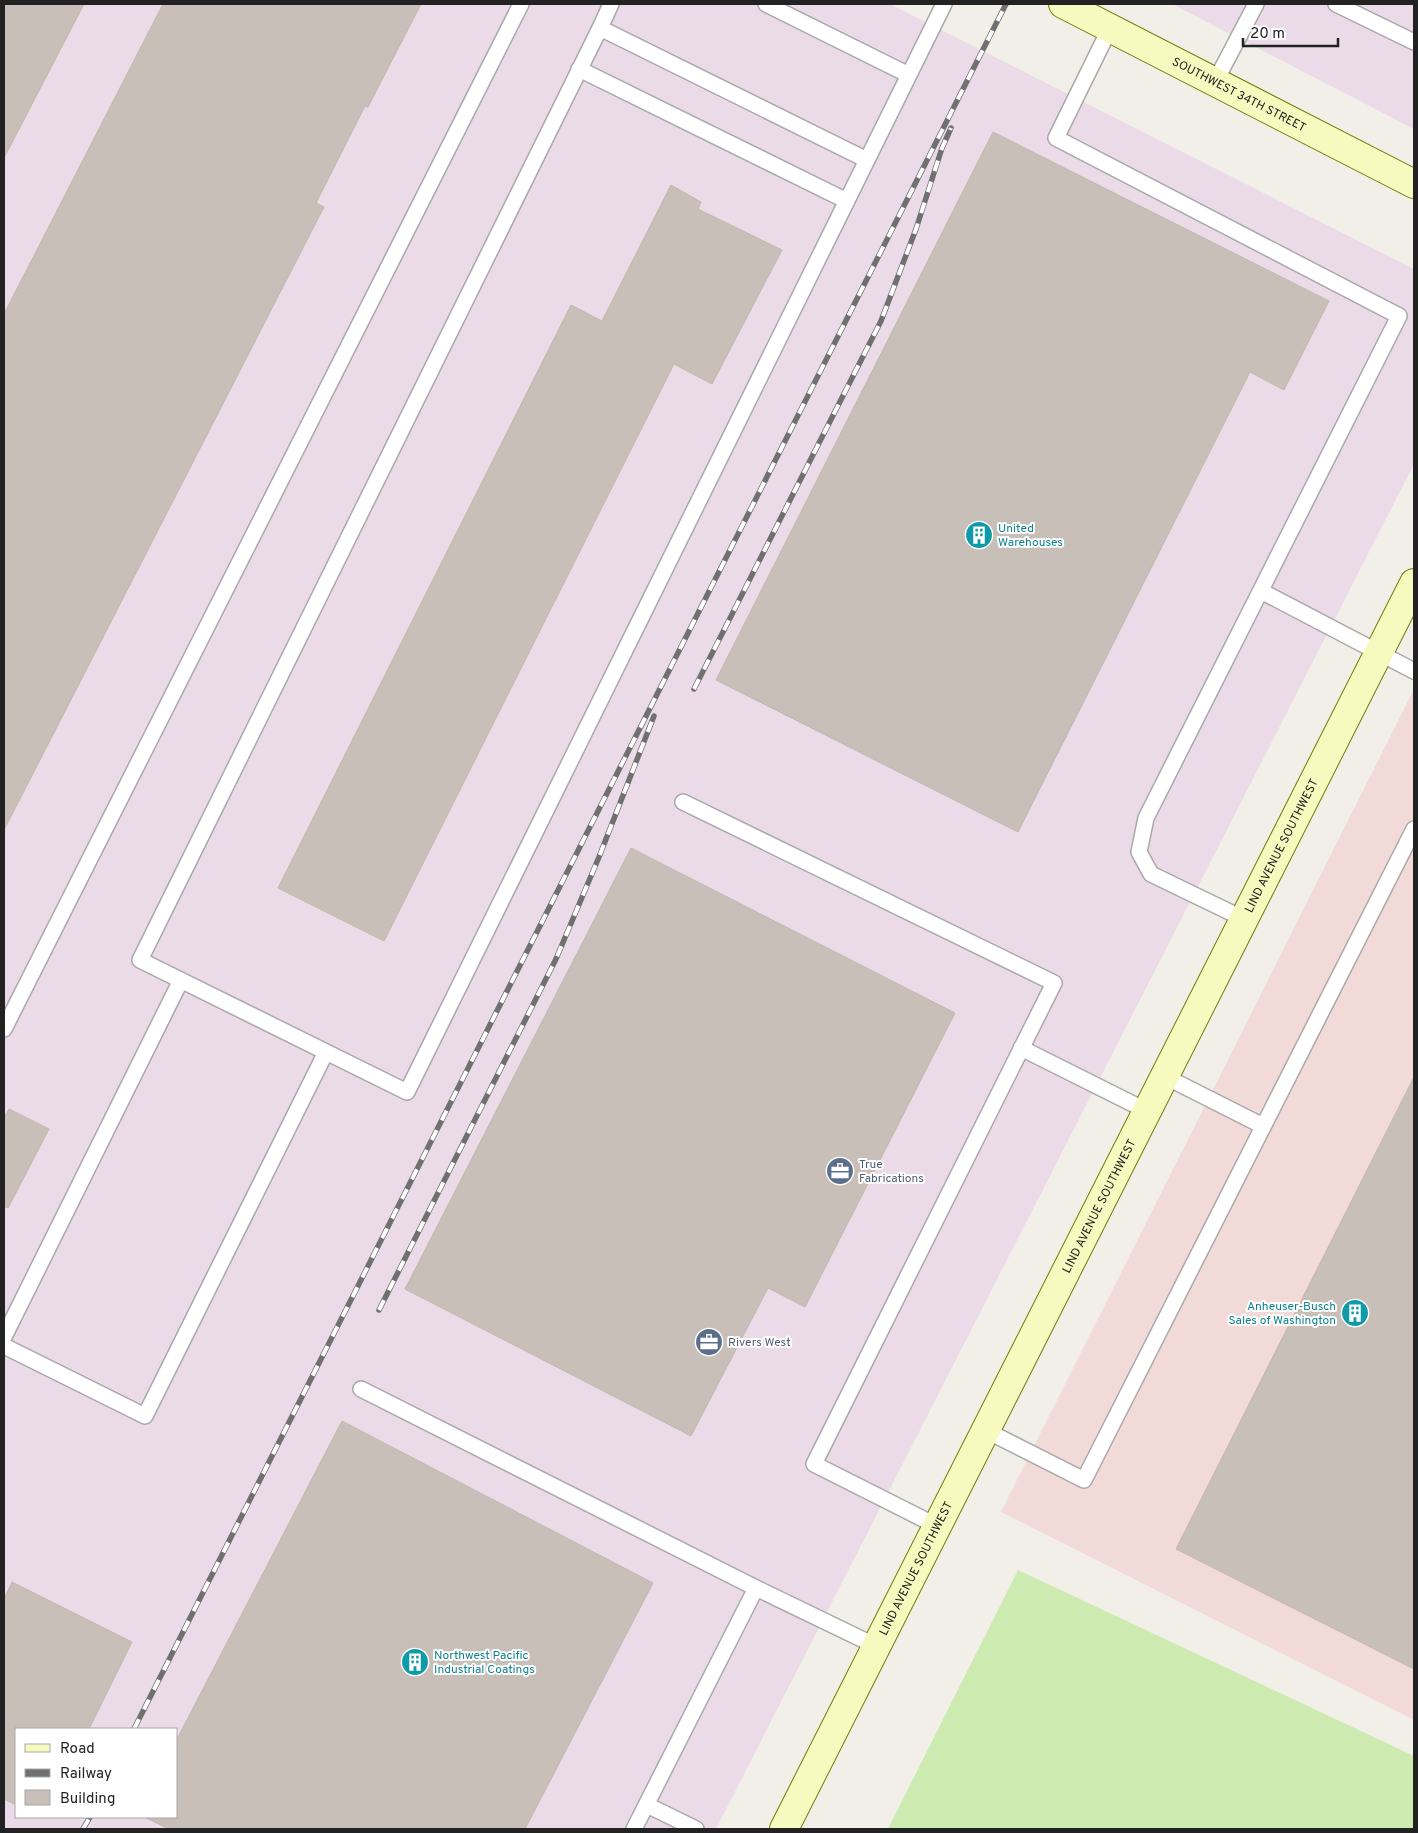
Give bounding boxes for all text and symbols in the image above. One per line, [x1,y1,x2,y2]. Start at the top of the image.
scale bar [1243,15,1338,47]
text: 20 m [1250,25,1285,44]
street label: SOUTHWEST 34TH STREET [1169,54,1309,136]
building icon: United Warehouses [964,520,994,550]
place label: United Warehouses [998,521,1063,551]
street label: LIND AVENUE SOUTHWEST [1242,776,1323,916]
street label: LIND AVENUE SOUTHWEST [1059,1137,1140,1276]
office icon: True Fabrications [825,1156,855,1186]
place label: True Fabrications [859,1157,924,1187]
building icon: Anheuser-Busch Sales of Washington [1340,1298,1370,1328]
place label: Anheuser-Busch Sales of Washington [1228,1299,1336,1329]
office icon: Rivers West [694,1327,724,1357]
place label: Rivers West [728,1335,791,1351]
street label: LIND AVENUE SOUTHWEST [876,1499,957,1639]
building icon: Northwest Pacific Industrial Coatings [400,1647,430,1677]
place label: Northwest Pacific Industrial Coatings [434,1648,535,1678]
legend [15,1728,178,1818]
text: Road [60,1740,95,1759]
text: Railway [60,1765,112,1784]
text: Building [60,1790,115,1809]

